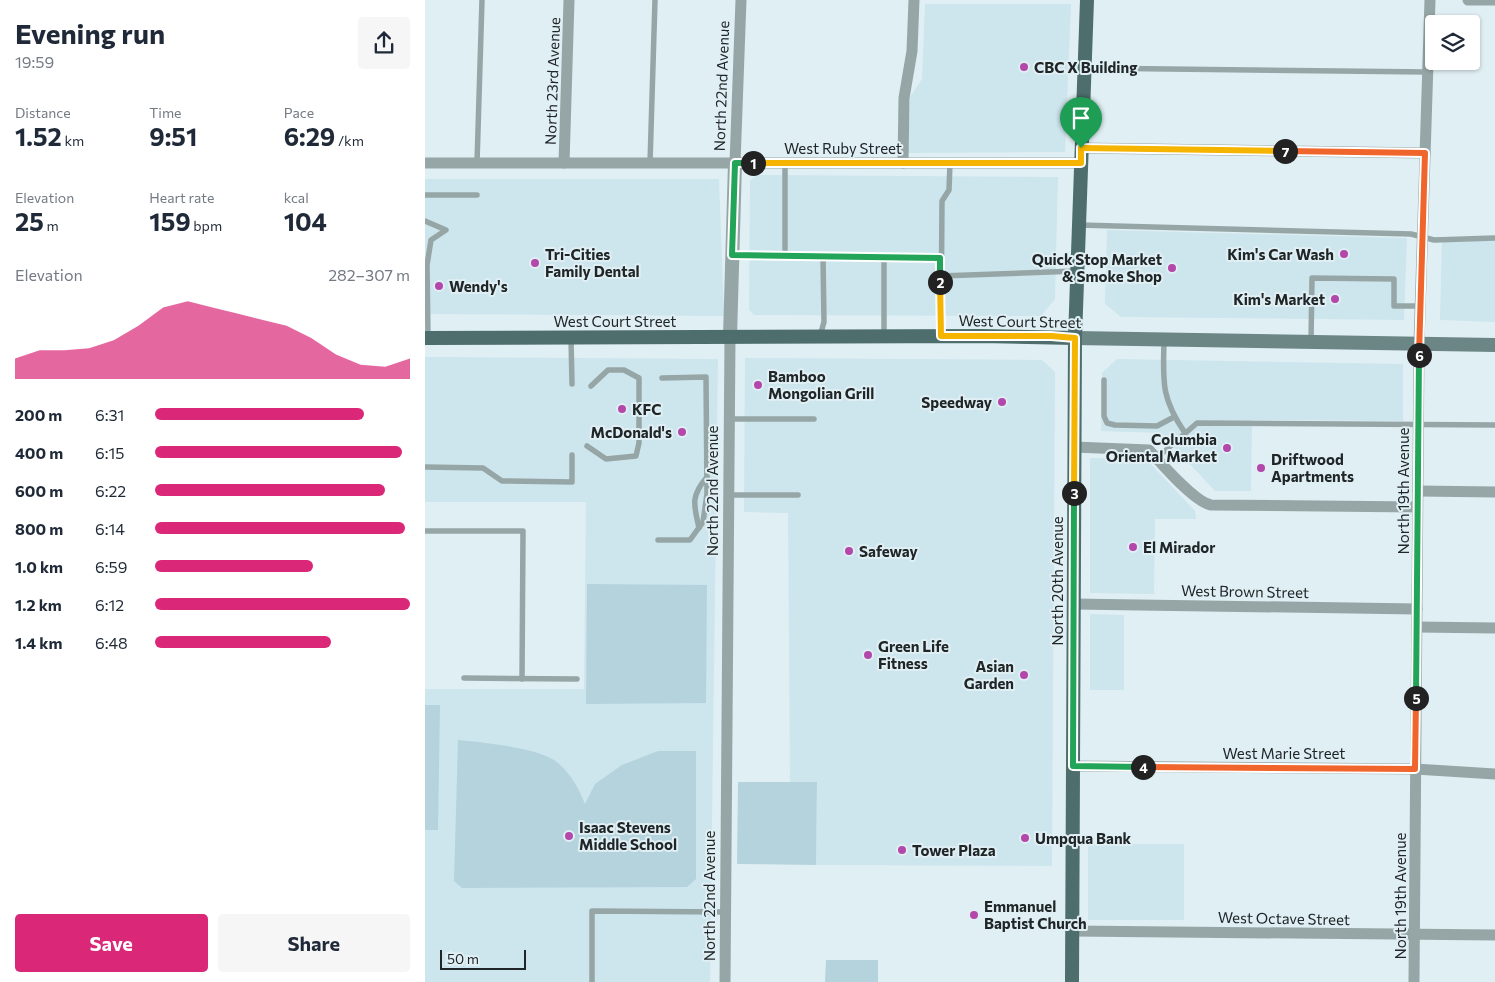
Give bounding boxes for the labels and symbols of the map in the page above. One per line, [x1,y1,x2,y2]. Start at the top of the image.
street label: North 23rd Avenue [541,17,563,145]
street label: North 22nd Avenue [710,20,732,152]
place label: CBC X Building [1034,58,1137,76]
marker: CBC X Building [1018,61,1030,73]
pin [1060,97,1102,148]
pin: 7 [1273,138,1297,164]
street label: West Ruby Street [784,139,902,157]
pin: 1 [741,150,765,176]
place label: Tri-Cities Family Dental [545,245,640,280]
place label: Kim's Car Wash [1227,245,1334,263]
marker: Kim's Car Wash [1338,248,1350,260]
place label: Quick Stop Market & Smoke Shop [1032,250,1162,285]
marker: Tri-Cities Family Dental [529,257,541,269]
marker: Quick Stop Market & Smoke Shop [1166,262,1178,274]
pin: 2 [927,270,953,294]
place label: Wendy's [449,277,508,295]
marker: Wendy's [433,280,445,292]
place label: Kim's Market [1233,290,1325,308]
marker: Kim's Market [1329,293,1341,305]
street label: West Court Street [958,311,1082,331]
street label: West Court Street [554,312,677,330]
pin: 6 [1407,342,1431,368]
place label: Bamboo Mongolian Grill [768,367,874,402]
marker: Bamboo Mongolian Grill [752,379,764,391]
place label: Speedway [921,393,993,411]
marker: Speedway [996,396,1008,408]
place label: KFC [632,400,661,418]
marker: KFC [616,403,628,415]
place label: McDonald's [591,423,672,441]
marker: McDonald's [676,426,688,438]
street label: North 22nd Avenue [703,426,721,556]
street label: North 19th Avenue [1394,427,1412,555]
place label: Columbia Oriental Market [1106,430,1217,465]
marker: Columbia Oriental Market [1221,442,1233,454]
place label: Driftwood Apartments [1271,450,1354,485]
marker: Driftwood Apartments [1255,462,1267,474]
pin: 3 [1061,480,1087,506]
street label: North 20th Avenue [1048,516,1066,646]
place label: El Mirador [1143,538,1215,556]
marker: El Mirador [1127,541,1139,553]
place label: Safeway [859,542,918,560]
marker: Safeway [843,545,855,557]
street label: West Brown Street [1181,581,1309,601]
place label: Green Life Fitness [878,637,949,672]
marker: Green Life Fitness [862,649,874,661]
place label: Asian Garden [964,657,1014,692]
marker: Asian Garden [1018,669,1030,681]
pin: 5 [1403,686,1429,710]
street label: West Marie Street [1222,744,1346,762]
pin: 4 [1131,754,1155,780]
place label: Isaac Stevens Middle School [579,818,677,853]
place label: Umpqua Bank [1035,829,1132,847]
marker: Isaac Stevens Middle School [563,830,575,842]
street label: North 22nd Avenue [700,831,718,961]
marker: Umpqua Bank [1019,832,1031,844]
street label: North 19th Avenue [1391,832,1409,960]
place label: Tower Plaza [912,841,996,859]
marker: Tower Plaza [896,844,908,856]
place label: Emmanuel Baptist Church [984,897,1087,932]
street label: West Octave Street [1218,908,1350,928]
marker: Emmanuel Baptist Church [968,909,980,921]
scale bar [440,947,526,970]

